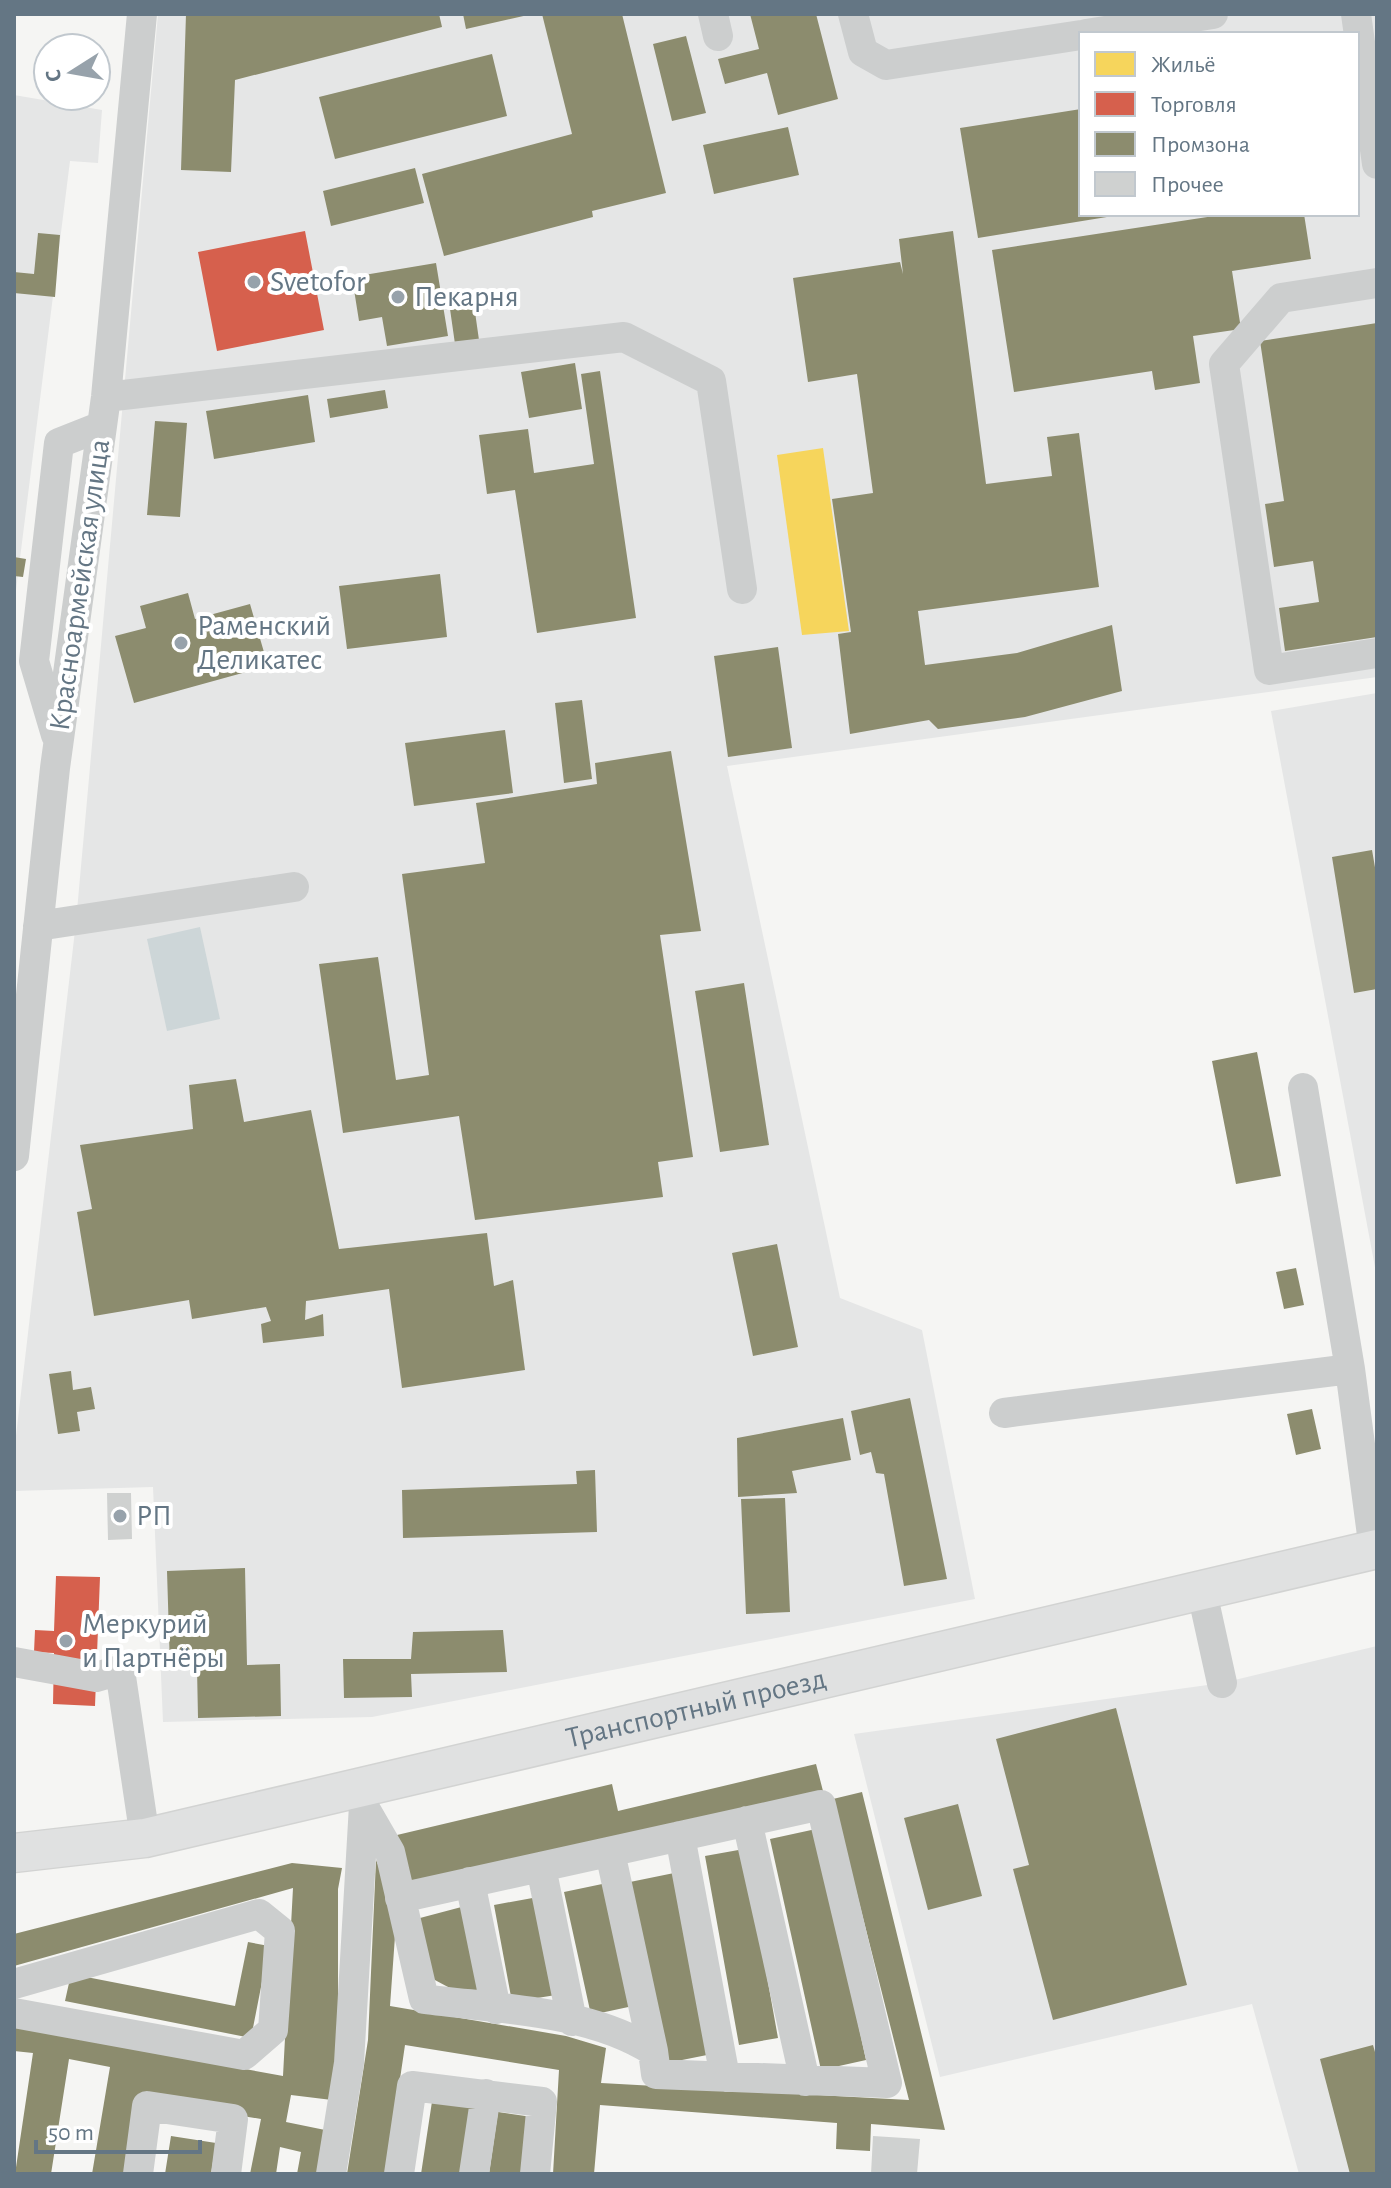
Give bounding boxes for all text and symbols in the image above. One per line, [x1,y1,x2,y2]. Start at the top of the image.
north arrow [32,32,112,112]
legend [1079,32,1359,216]
text: Жильё [1151,53,1216,77]
text: С [41,68,65,84]
text: Торговля [1151,93,1237,117]
text: Промзона [1151,133,1250,157]
text: Прочее [1151,173,1224,197]
place label: Svetofor [270,267,366,297]
marker: Svetofor [245,273,263,291]
place label: Пекарня [414,282,519,312]
marker: Пекарня [389,288,407,306]
street label: Красноармейская улица [45,437,115,733]
place label: Раменский Деликатес [197,611,331,675]
marker: Раменский Деликатес [172,634,190,652]
place label: РП [136,1501,172,1531]
marker: РП [111,1507,129,1525]
place label: Меркурий и Партнёры [82,1609,225,1673]
marker: Меркурий и Партнёры [57,1632,75,1650]
street label: Транспортный проезд [563,1664,829,1754]
scale bar [36,2104,200,2154]
text: 50 m [48,2121,94,2145]

